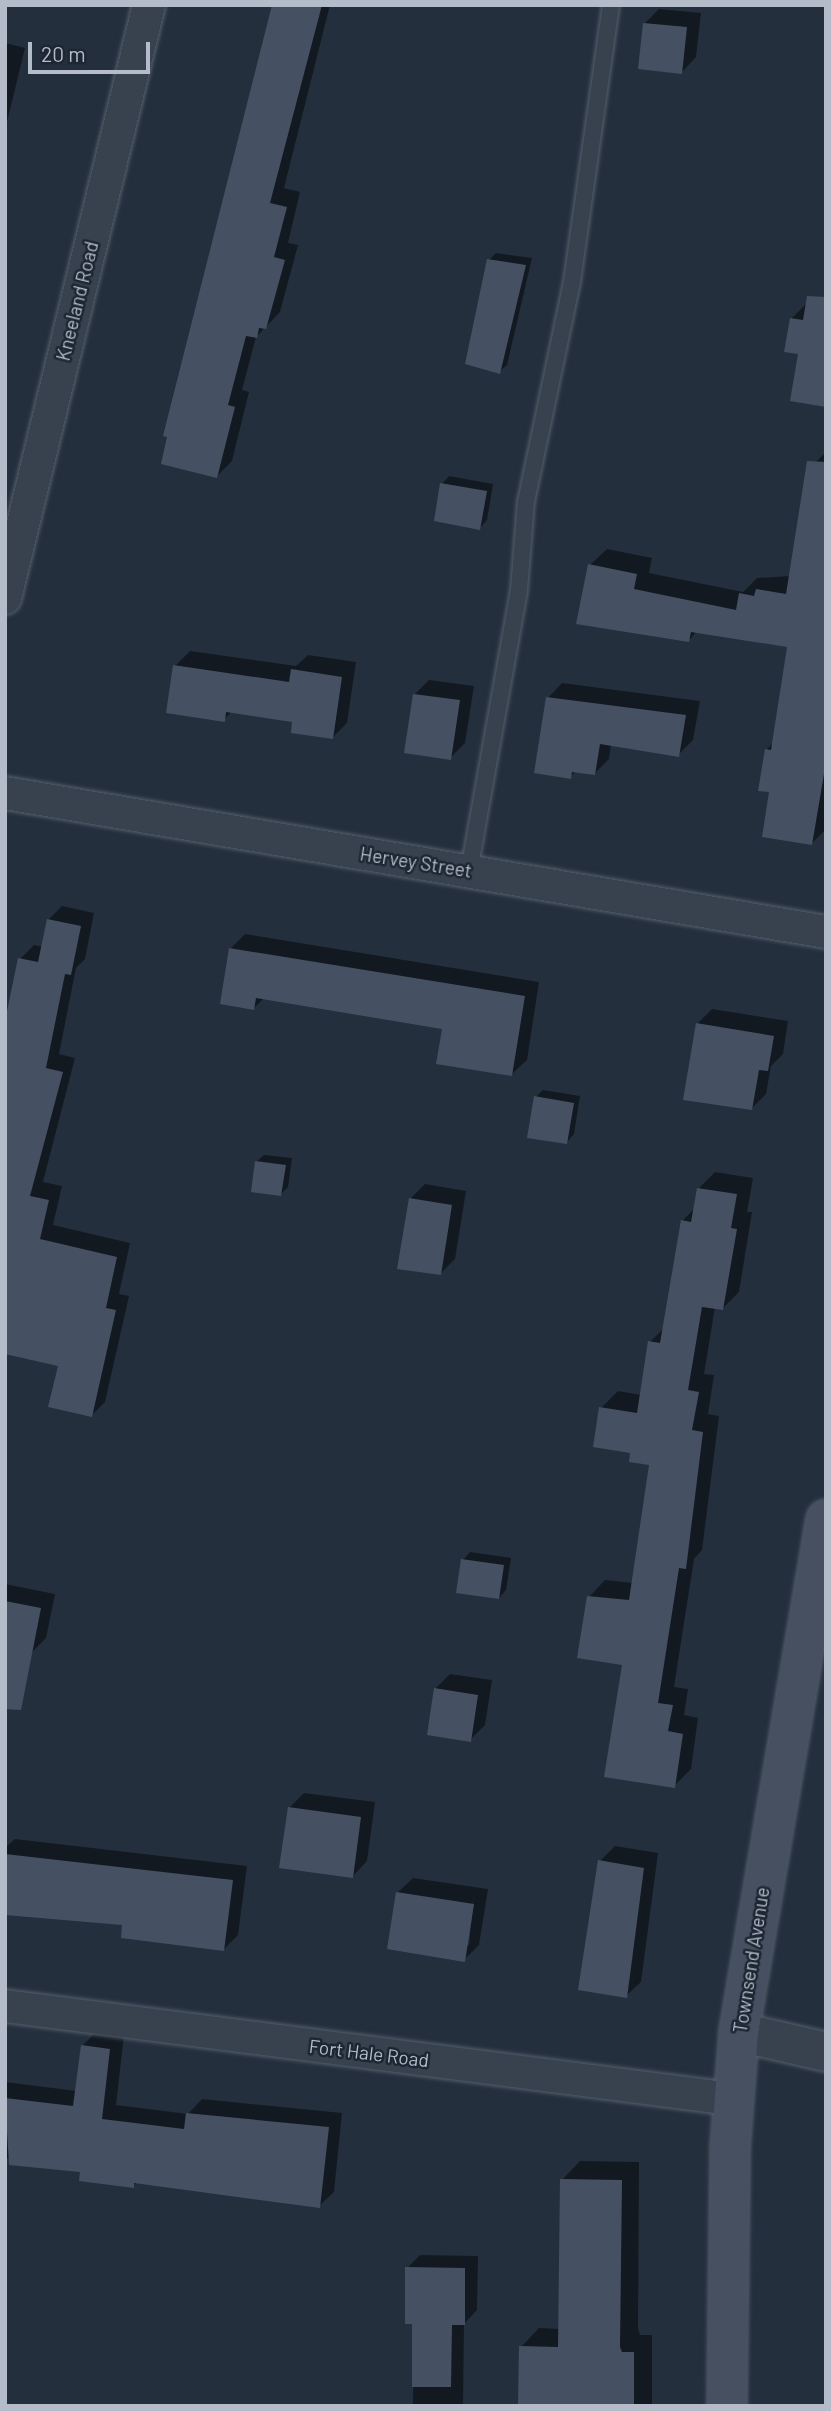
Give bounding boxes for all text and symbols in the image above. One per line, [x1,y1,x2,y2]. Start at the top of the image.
scale bar [32,28,154,72]
text: 20 m [41,41,86,66]
street label: Kneeland Road [51,239,103,363]
street label: Hervey Street [358,842,474,882]
street label: Townsend Avenue [728,1885,774,2035]
street label: Fort Hale Road [308,2034,430,2072]

